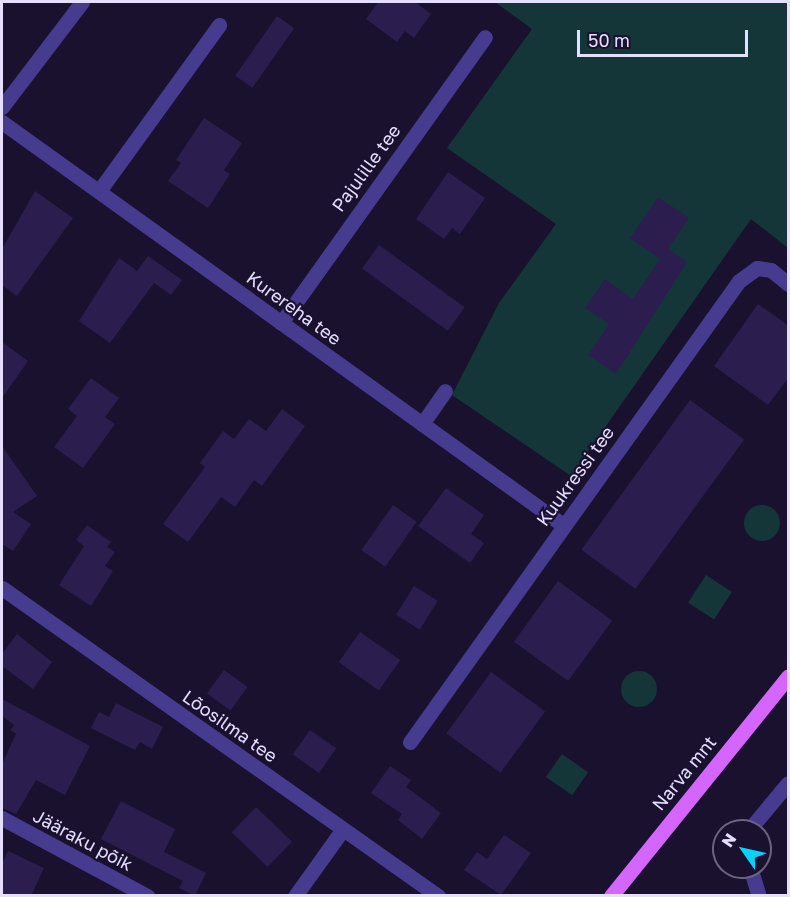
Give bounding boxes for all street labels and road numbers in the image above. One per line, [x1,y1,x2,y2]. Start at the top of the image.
street label: Pajulille tee [327,120,405,216]
street label: Kurereha tee [243,267,345,349]
street label: Kuukressi tee [532,422,618,530]
street label: Lõosilma tee [179,685,281,767]
street label: Narva mnt [647,731,721,815]
street label: Jääraku põik [29,805,137,875]

